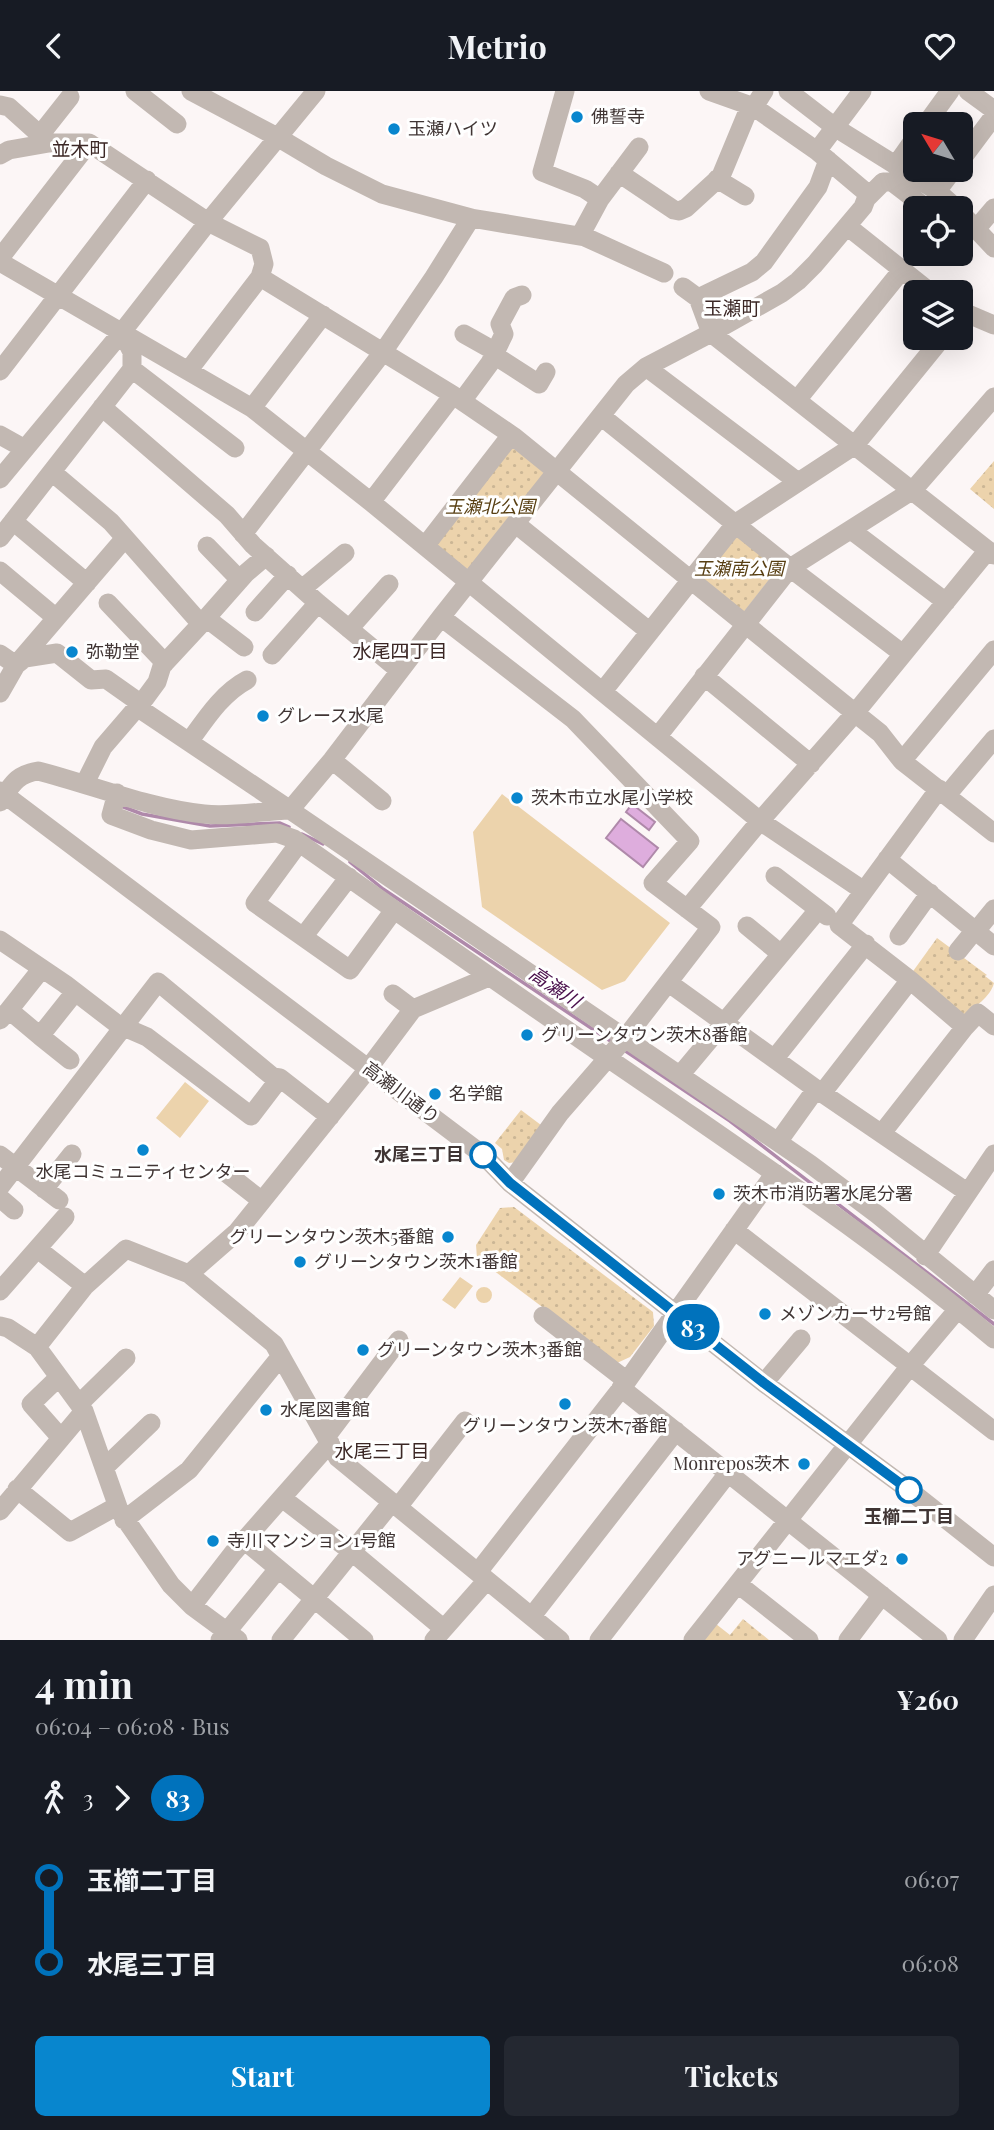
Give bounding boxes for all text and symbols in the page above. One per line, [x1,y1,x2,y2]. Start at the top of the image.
text: Metrio [447,24,547,67]
icon: back [35,27,73,65]
icon: heart [921,27,959,65]
place label: 佛誓寺 [591,104,645,128]
marker: 佛誓寺 [569,109,585,125]
north arrow [903,112,973,182]
map controls [903,112,973,350]
place label: 玉瀬ハイツ [408,116,498,140]
marker: 玉瀬ハイツ [386,121,402,137]
district label: 並木町 [51,135,109,161]
button: locate [903,196,973,266]
button: layers [903,280,973,350]
district label: 玉瀬町 [703,294,761,320]
park label: 玉瀬北公園 [445,494,538,518]
park label: 玉瀬南公園 [694,556,787,580]
district label: 水尾四丁目 [352,637,448,663]
place label: 弥勒堂 [86,639,140,663]
marker: 弥勒堂 [64,644,80,660]
place label: グレース水尾 [277,703,384,727]
marker: グレース水尾 [255,708,271,724]
place label: 茨木市立水尾小学校 [531,785,693,809]
marker: 茨木市立水尾小学校 [509,790,525,806]
water label: 高瀬川 [525,959,588,1014]
place label: グリーンタウン茨木8番館 [541,1022,747,1046]
marker: グリーンタウン茨木8番館 [519,1027,535,1043]
street label: 高瀬川通り [358,1056,445,1129]
place label: 名学館 [449,1081,503,1105]
marker: 名学館 [427,1086,443,1102]
marker: 水尾コミュニティセンター [135,1142,151,1158]
place label: 水尾三丁目 [374,1142,464,1166]
marker: 水尾三丁目 [470,1142,496,1168]
place label: 水尾コミュニティセンター [36,1159,250,1183]
place label: 茨木市消防署水尾分署 [733,1181,913,1205]
marker: 茨木市消防署水尾分署 [711,1186,727,1202]
place label: グリーンタウン茨木5番館 [229,1224,434,1248]
marker: グリーンタウン茨木5番館 [440,1229,456,1245]
place label: グリーンタウン茨木1番館 [314,1249,518,1273]
marker: グリーンタウン茨木1番館 [292,1254,308,1270]
place label: メゾンカーサ2号館 [779,1301,931,1325]
line badge: 83 [662,1304,724,1350]
marker: メゾンカーサ2号館 [757,1306,773,1322]
text: 83 [681,1311,705,1343]
place label: グリーンタウン茨木3番館 [377,1337,582,1361]
marker: グリーンタウン茨木3番館 [355,1342,371,1358]
marker: グリーンタウン茨木7番館 [557,1396,573,1412]
place label: 水尾図書館 [280,1397,370,1421]
marker: 水尾図書館 [258,1402,274,1418]
place label: グリーンタウン茨木7番館 [463,1413,667,1437]
district label: 水尾三丁目 [334,1437,430,1463]
place label: Monrepos茨木 [673,1451,790,1475]
marker: Monrepos茨木 [796,1456,812,1472]
marker: 玉櫛二丁目 [896,1477,922,1503]
place label: 玉櫛二丁目 [864,1504,954,1528]
place label: 寺川マンション1号館 [227,1528,396,1552]
marker: 寺川マンション1号館 [205,1533,221,1549]
place label: アグニールマエダ2 [736,1546,888,1570]
marker: アグニールマエダ2 [894,1551,910,1567]
text: 4 min [35,1658,133,1709]
text: ¥260 [896,1682,959,1717]
text: 06:04 – 06:08 · Bus [35,1710,230,1741]
icon: walk [35,1779,73,1817]
icon: forward [103,1779,141,1817]
text: 3 [83,1782,93,1813]
text: 83 [165,1782,190,1814]
text: 玉櫛二丁目 [87,1862,217,1897]
text: 06:07 [904,1863,959,1894]
text: 水尾三丁目 [87,1946,217,1981]
text: 06:08 [901,1947,959,1978]
button: Start [35,2036,490,2116]
button: Tickets [504,2036,959,2116]

